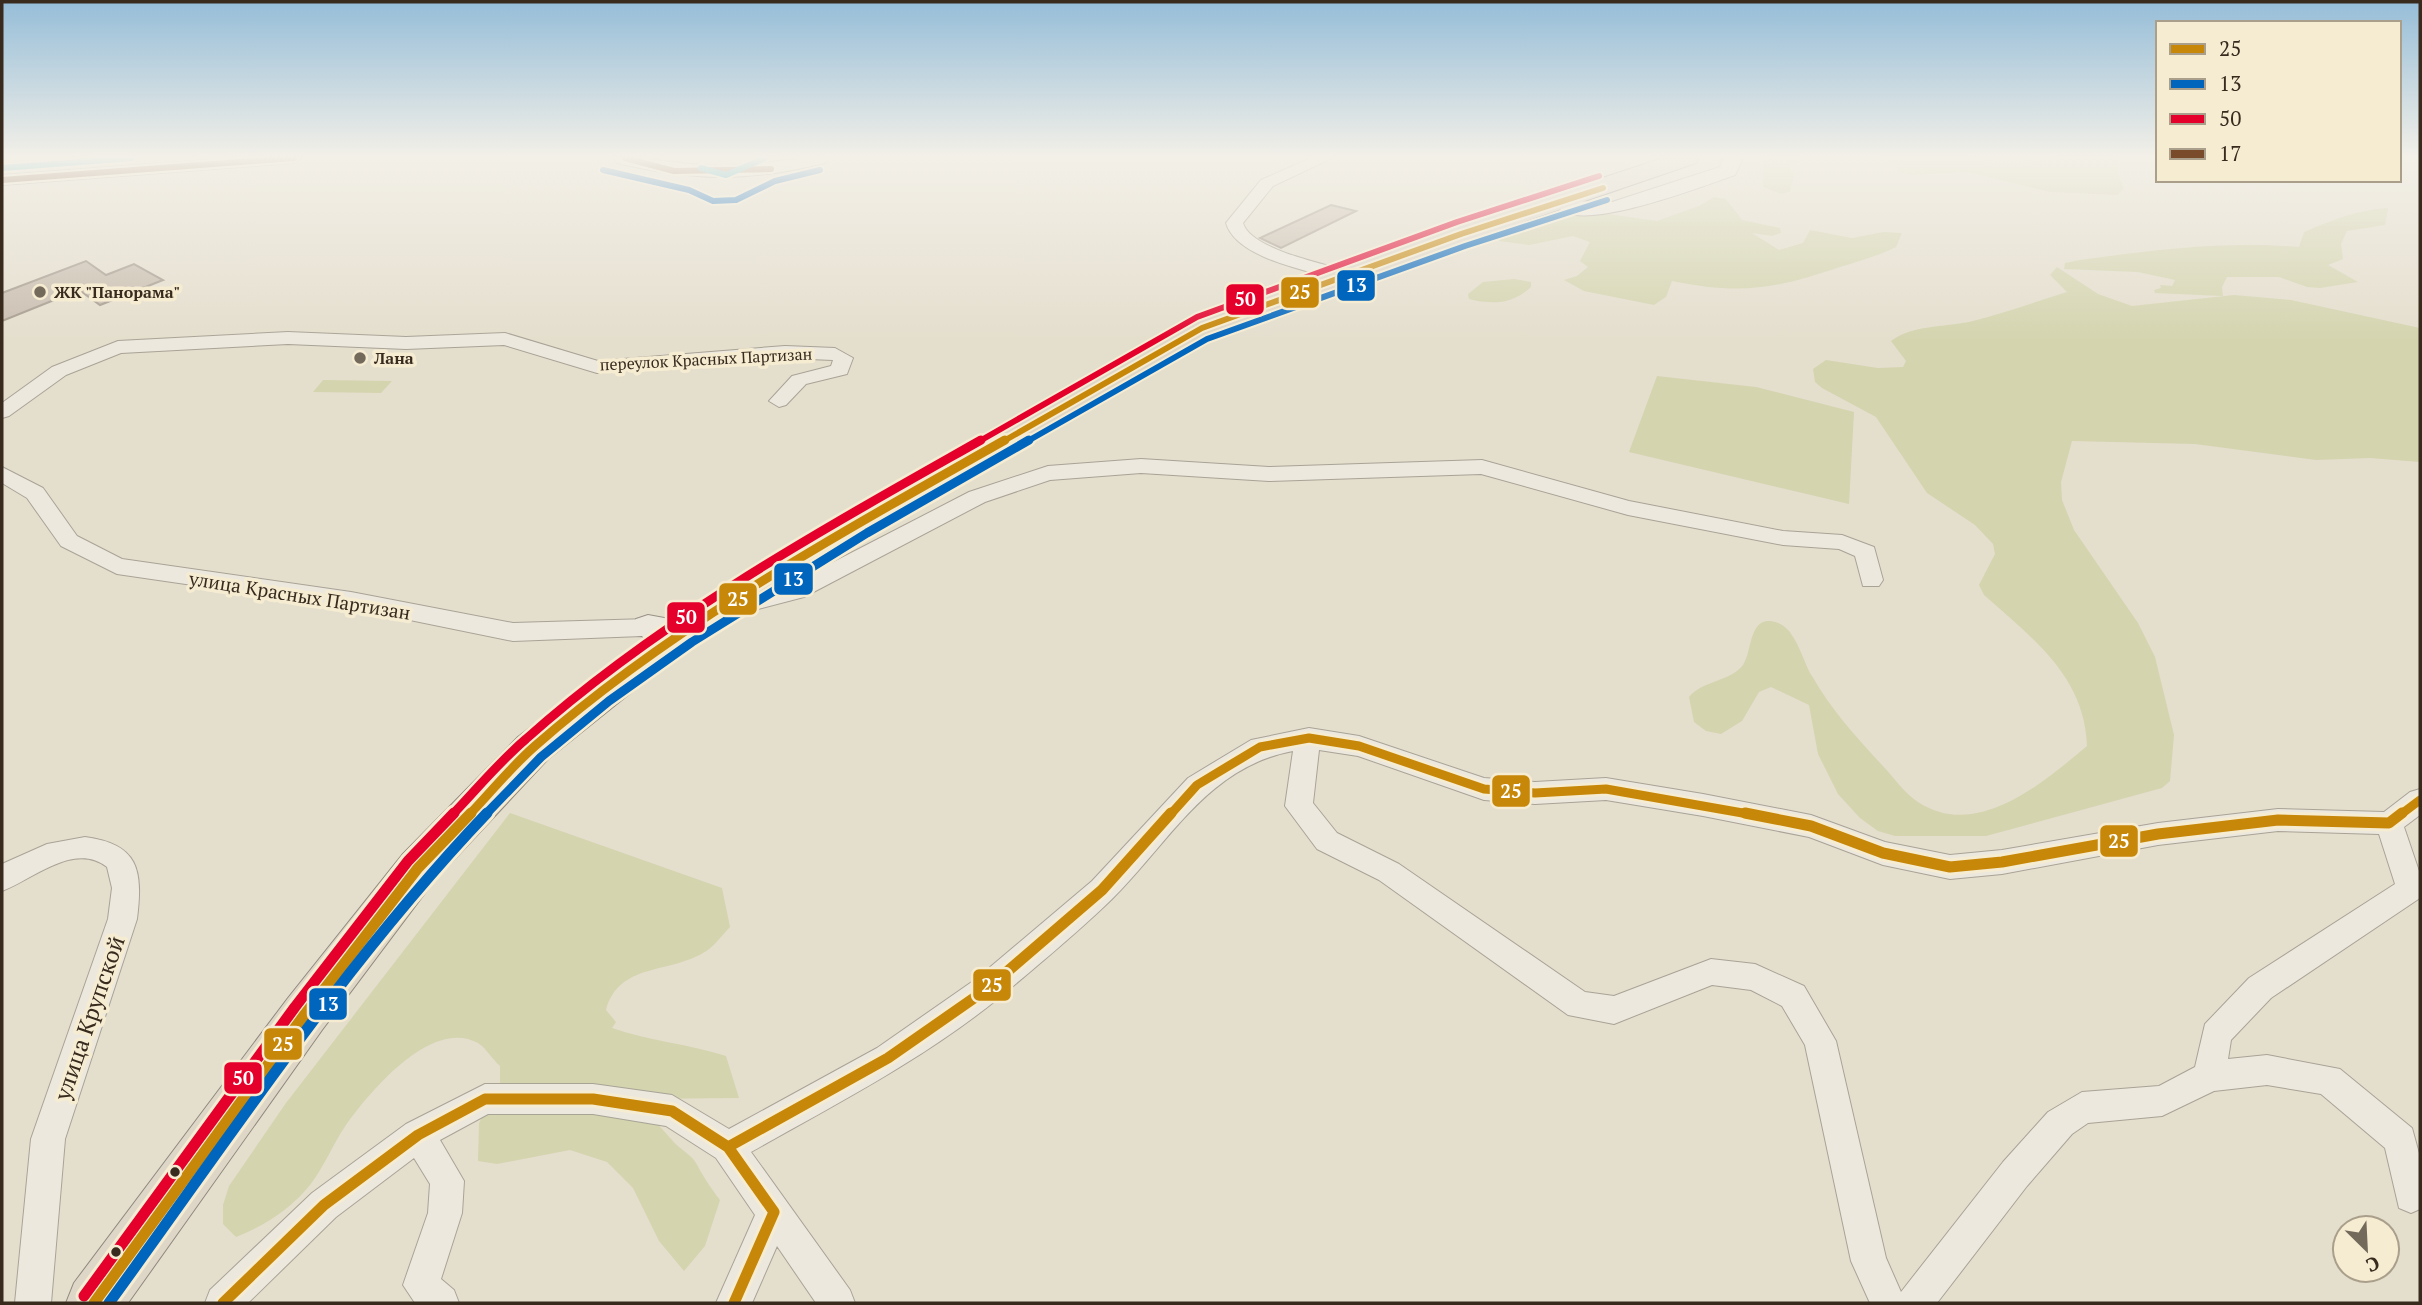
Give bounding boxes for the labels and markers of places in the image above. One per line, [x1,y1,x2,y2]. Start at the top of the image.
place label: ЖК "Панорама" [54,281,180,303]
marker: ЖК "Панорама" [32,284,48,300]
place label: Лана [373,347,414,369]
marker: Лана [352,350,368,366]
unlabelled marker [168,1165,182,1179]
unlabelled marker [109,1245,123,1259]

